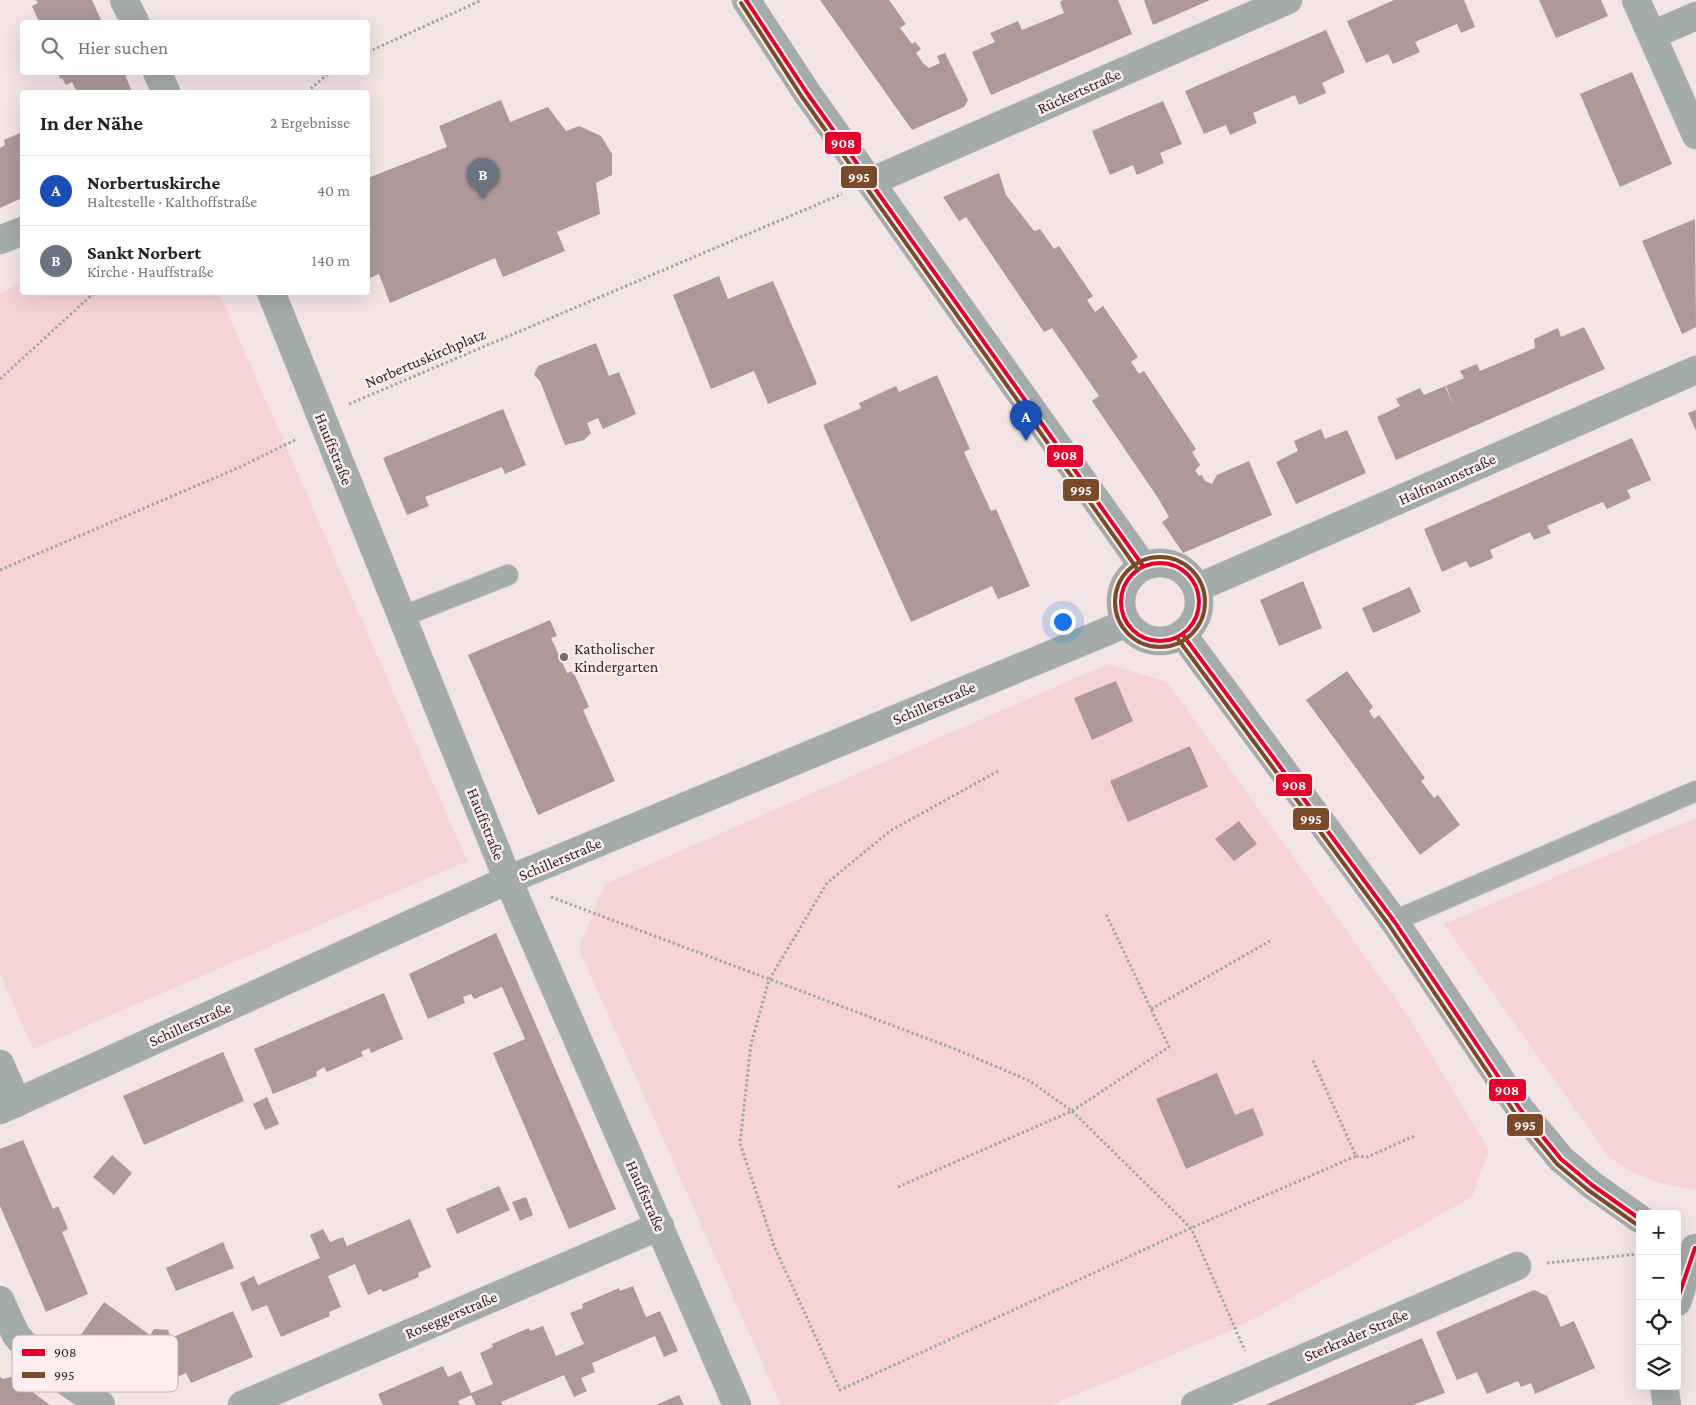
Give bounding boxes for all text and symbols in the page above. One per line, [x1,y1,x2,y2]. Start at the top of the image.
search box [20,20,370,75]
icon: search [38,34,66,62]
text: Hier suchen [78,37,168,58]
street label: Rückertstraße [1035,65,1123,117]
text: In der Nähe [40,111,143,135]
text: 2 Ergebnisse [270,114,350,131]
line badge: 908 [824,131,862,155]
text: 908 [831,135,855,151]
pin: B [467,158,499,199]
line badge: 995 [840,165,878,189]
text: 995 [848,169,870,185]
text: Norbertuskirche [87,172,220,193]
text: A [51,182,61,199]
text: 40 m [317,182,350,199]
text: Haltestelle · Kalthoffstraße [87,193,257,210]
text: Sankt Norbert [87,242,201,263]
text: B [51,252,61,269]
text: 140 m [312,252,350,269]
text: Kirche · Hauffstraße [87,263,214,280]
street label: Norbertuskirchplatz [362,325,488,392]
pin: A [1010,400,1042,441]
street label: Hauffstraße [312,411,356,487]
line badge: 908 [1046,444,1084,468]
text: 908 [1053,447,1077,463]
street label: Halfmannstraße [1396,450,1498,508]
line badge: 995 [1062,478,1100,502]
text: 995 [1070,482,1092,498]
your location [1050,609,1076,635]
place label: Katholischer Kindergarten [574,640,659,676]
marker: Katholischer Kindergarten [558,651,570,663]
street label: Schillerstraße [890,678,978,728]
line badge: 908 [1275,773,1313,797]
text: 908 [1282,777,1306,793]
street label: Hauffstraße [464,786,508,862]
line badge: 995 [1292,807,1330,831]
text: 995 [1300,811,1322,827]
street label: Schillerstraße [516,834,604,884]
street label: Schillerstraße [146,998,234,1050]
line badge: 908 [1488,1078,1527,1102]
text: 908 [1495,1082,1519,1098]
line badge: 995 [1506,1113,1544,1137]
text: 995 [1514,1117,1536,1133]
street label: Hauffstraße [623,1158,669,1234]
map controls [1636,1210,1681,1390]
button: + [1636,1210,1681,1255]
button: − [1636,1255,1681,1300]
street label: Roseggerstraße [402,1288,500,1343]
button: locate [1636,1300,1681,1345]
street label: Sterkrader Straße [1301,1305,1411,1365]
legend [12,1335,178,1392]
text: 908 [54,1344,77,1360]
button: layers [1636,1345,1681,1390]
text: 995 [54,1367,75,1383]

